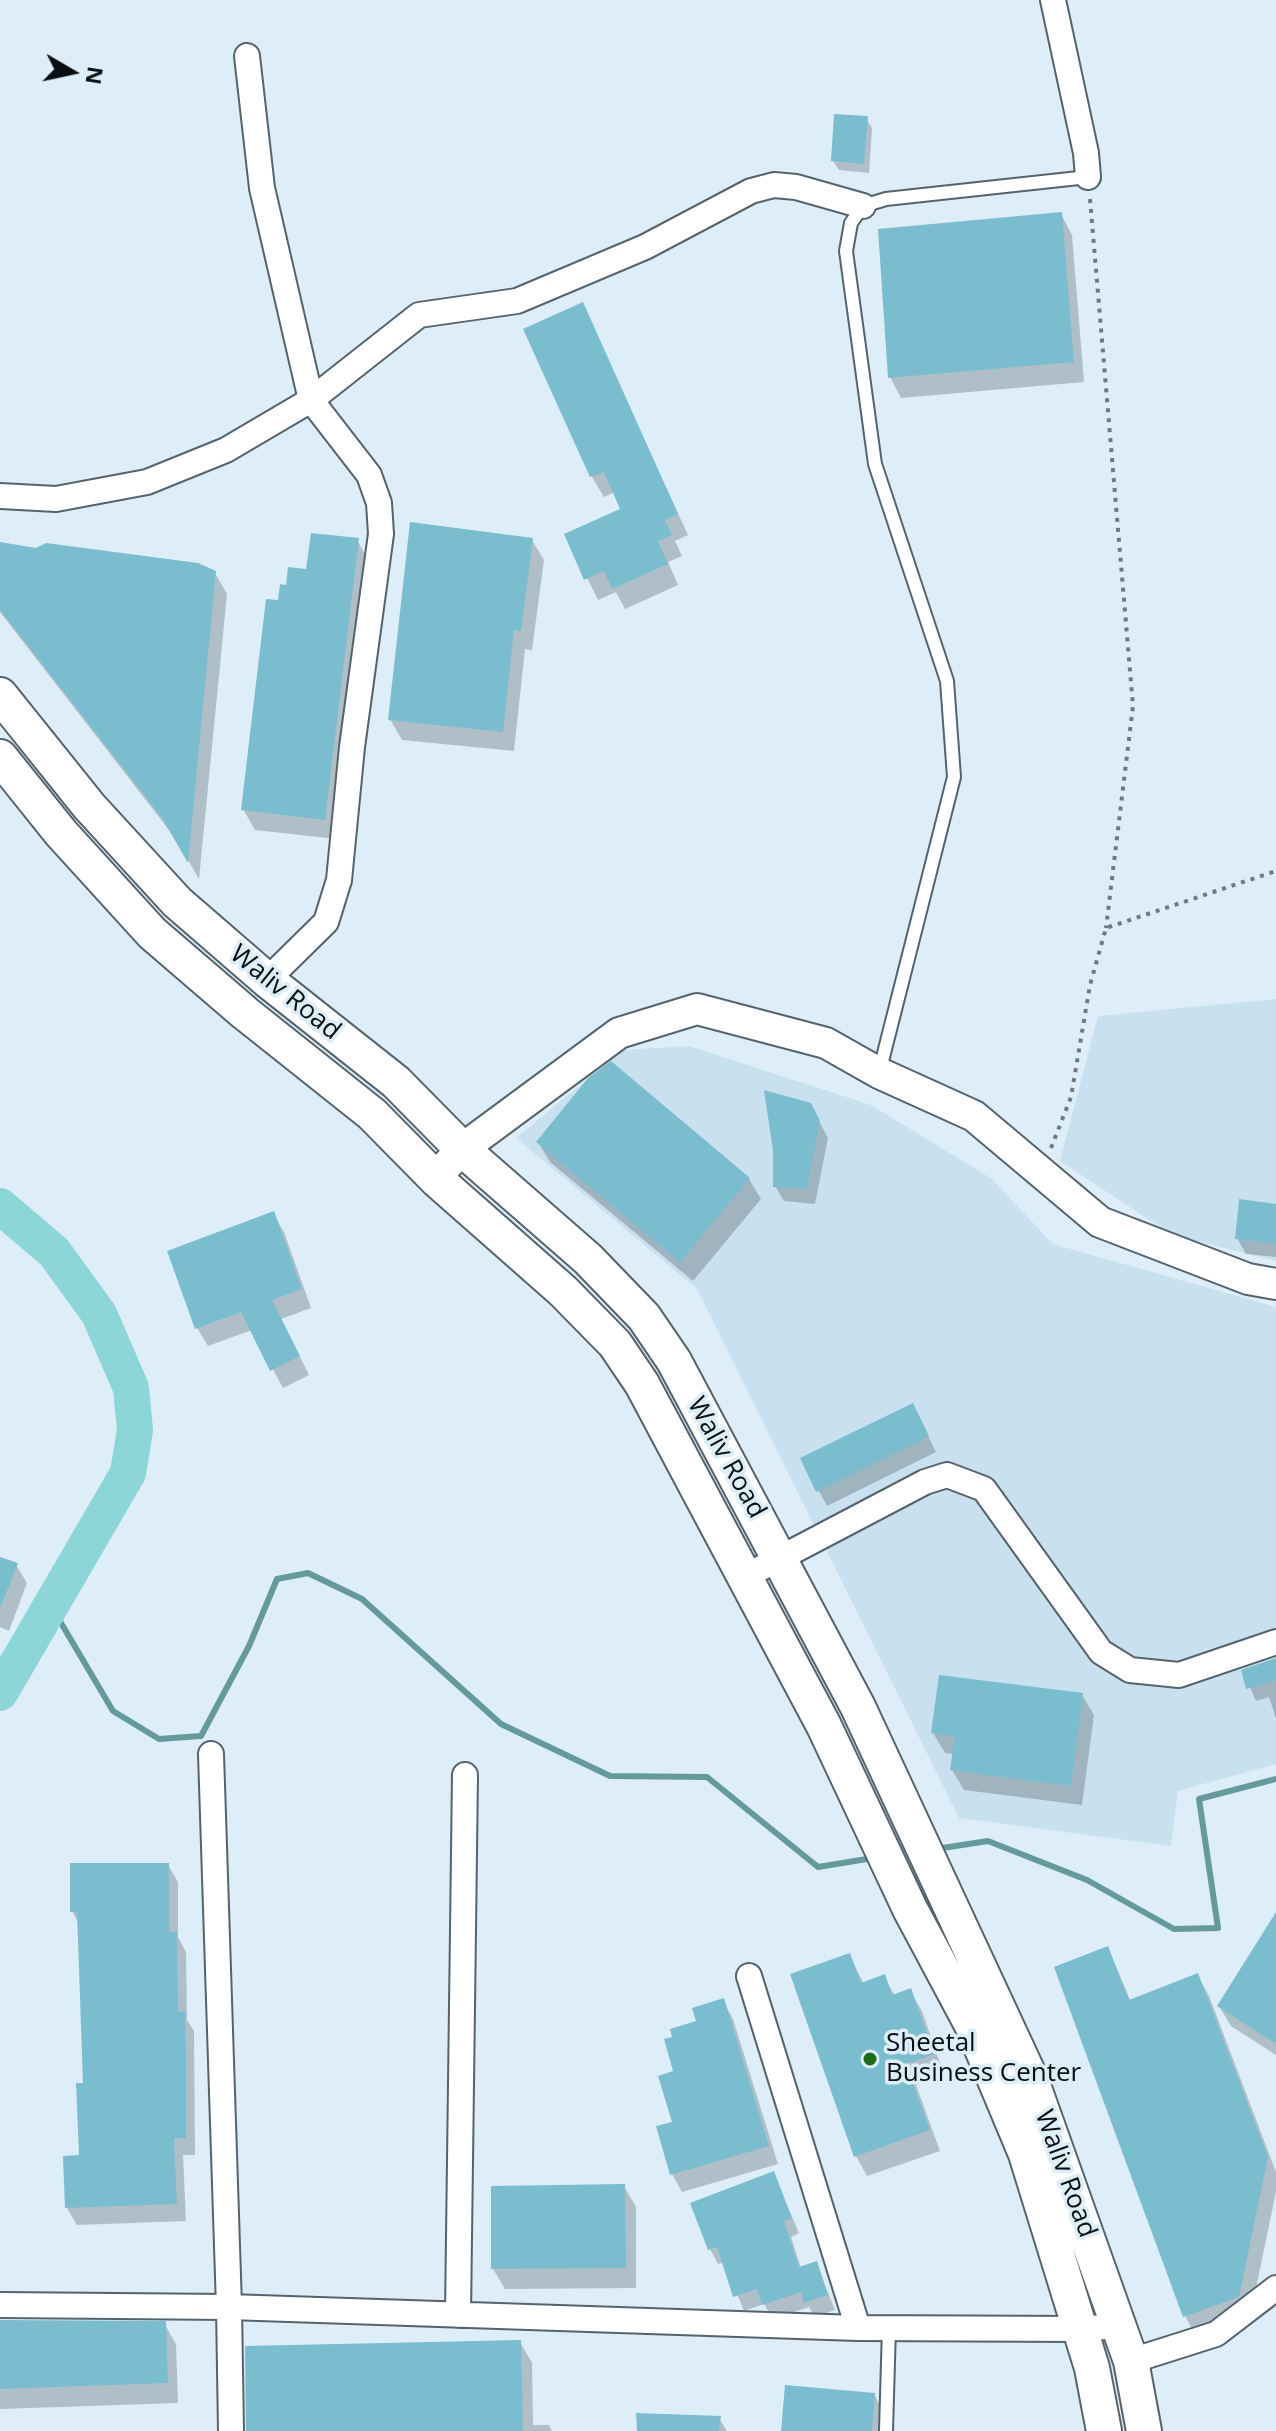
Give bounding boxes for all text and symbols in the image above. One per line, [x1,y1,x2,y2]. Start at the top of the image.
north arrow [32,32,112,112]
text: N [79,65,112,87]
street label: Waliv Road [223,939,347,1047]
street label: Waliv Road [680,1392,772,1524]
place label: Sheetal Business Center [886,2028,1081,2090]
marker: Sheetal Business Center [861,2050,879,2068]
street label: Waliv Road [1028,2106,1102,2242]

